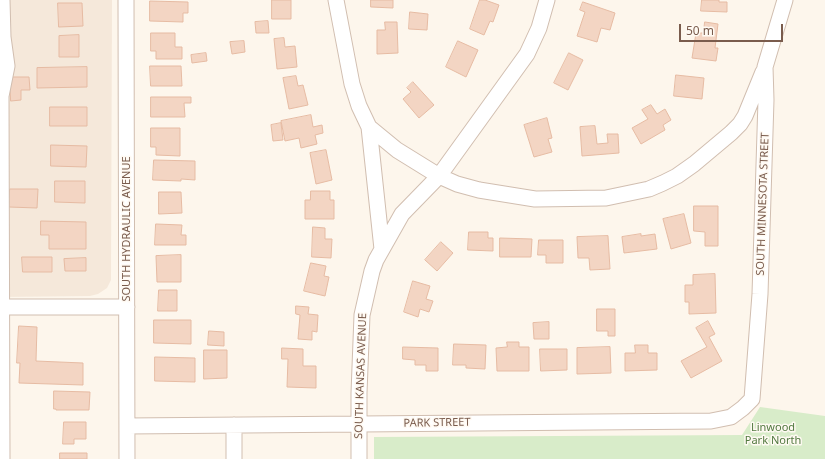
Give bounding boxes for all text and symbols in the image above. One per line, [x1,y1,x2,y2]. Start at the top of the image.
scale bar [681,16,785,42]
text: 50 m [686,22,714,39]
street label: SOUTH MINNESOTA STREET [754,132,772,276]
street label: SOUTH HYDRAULIC AVENUE [120,156,134,302]
street label: SOUTH KANSAS AVENUE [352,313,370,439]
street label: PARK STREET [403,416,471,430]
park label: Linwood Park North [745,421,801,447]

